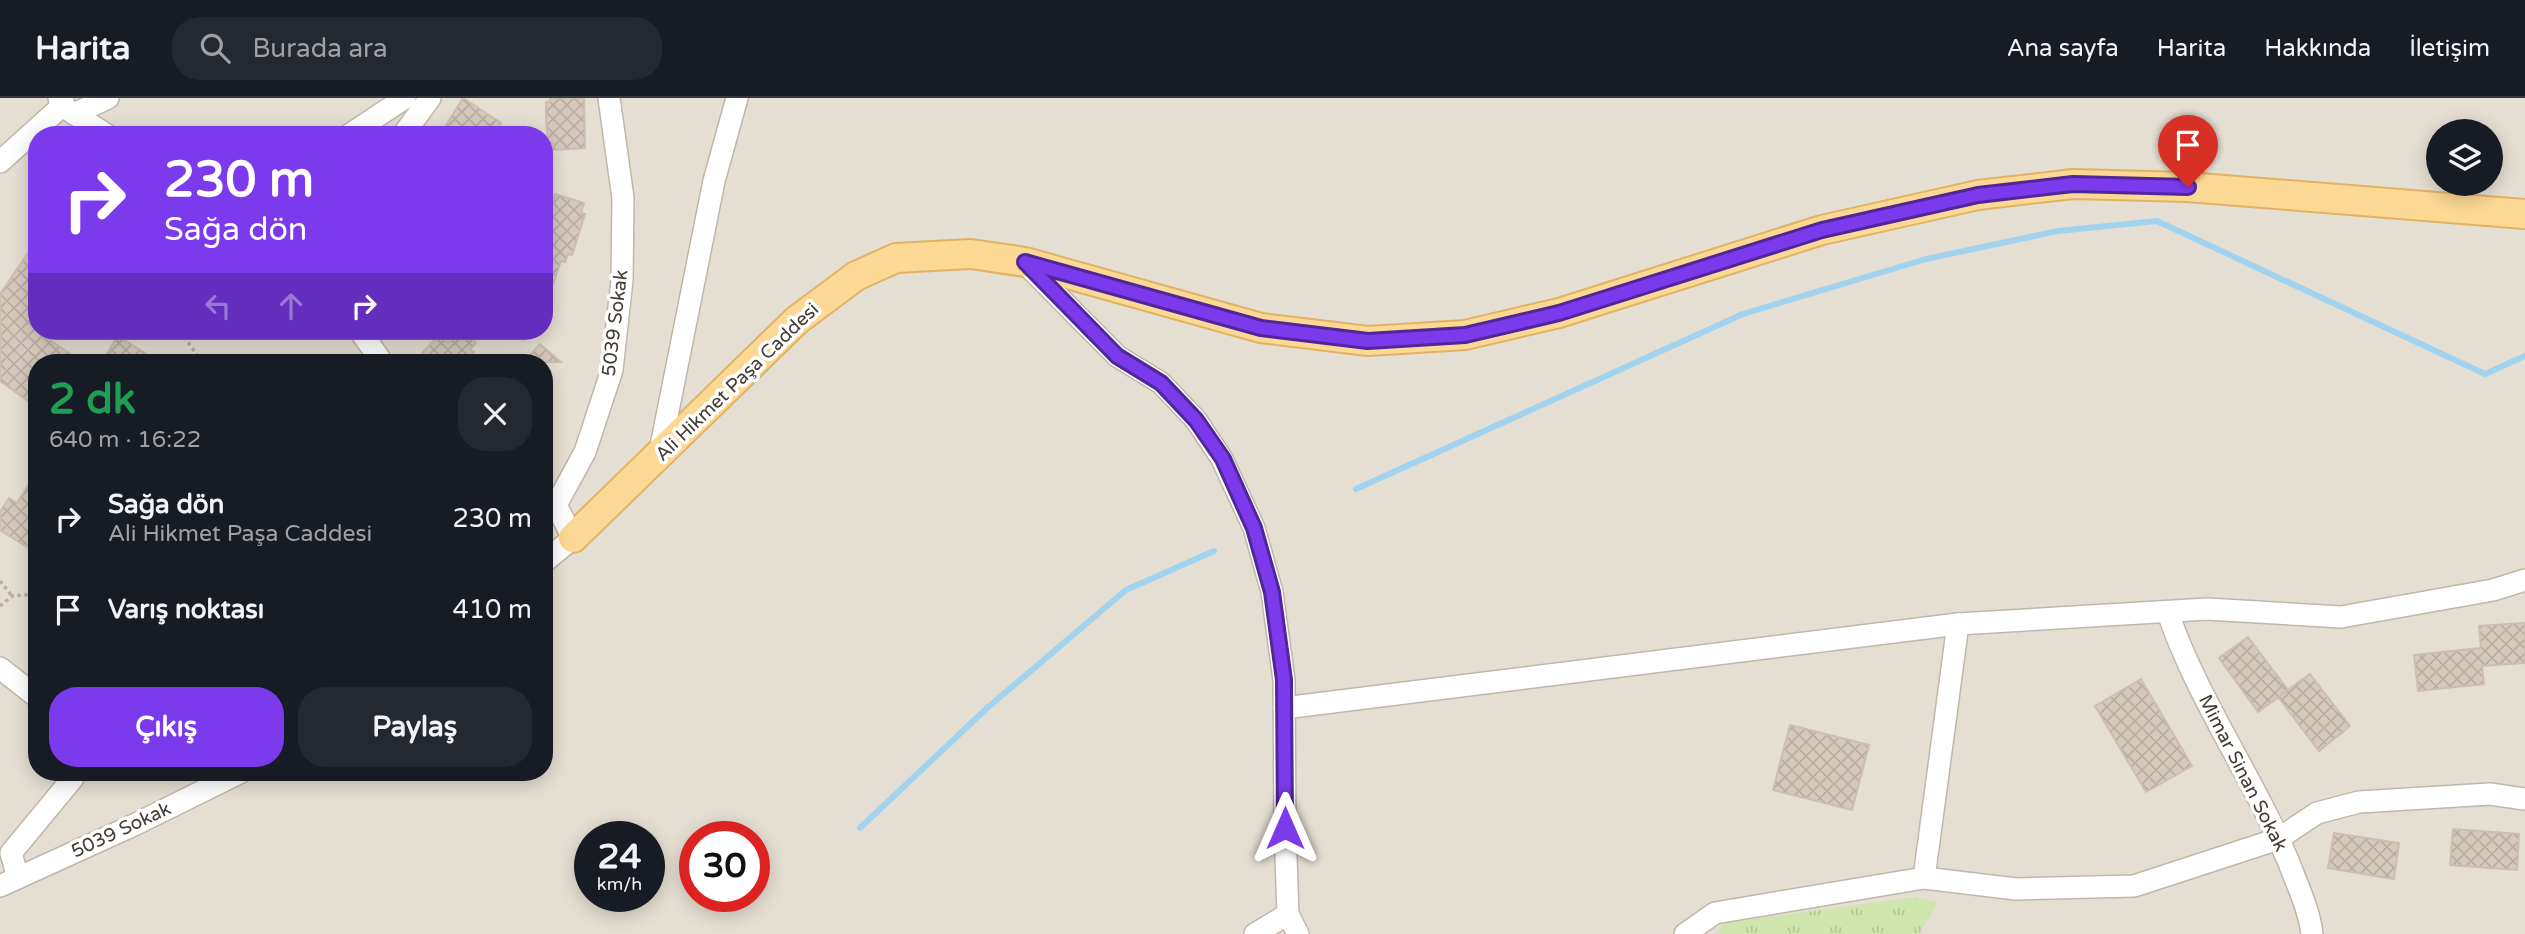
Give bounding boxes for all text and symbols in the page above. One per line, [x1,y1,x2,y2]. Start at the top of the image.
search box [172,17,662,80]
text: Harita [35,29,130,68]
icon: search [196,29,234,67]
text: Burada ara [252,33,388,64]
text: Ana sayfa [2007,34,2119,63]
text: Harita [2157,34,2226,63]
text: Hakkında [2264,34,2371,63]
text: İletişim [2409,34,2490,63]
pin [2158,115,2218,187]
map controls [2426,119,2503,196]
button: layers [2426,119,2503,196]
icon: arrive [2169,126,2207,164]
text: 230 m [164,151,314,210]
icon: right [49,154,140,245]
text: Sağa dön [164,211,307,249]
street label: 5039 Sokak [598,268,632,378]
icon: left [199,287,237,325]
icon: ahead [272,287,310,325]
icon: right [345,287,383,325]
street label: Ali Hikmet Paşa Caddesi [651,298,823,466]
text: 2 dk [49,374,136,425]
button: close [458,377,532,451]
text: 640 m · 16:22 [49,426,201,454]
text: Sağa dön [108,489,224,520]
icon: right [49,500,87,538]
text: 230 m [452,503,532,534]
text: Ali Hikmet Paşa Caddesi [108,520,372,548]
icon: arrive [49,591,87,629]
text: Varış noktası [108,594,264,625]
text: 410 m [452,594,532,625]
button: Çıkış [49,687,284,767]
button: Paylaş [298,687,532,767]
street label: Mimar Sinan Sokak [2194,691,2292,855]
position arrow [1248,791,1322,865]
street label: 5039 Sokak [68,797,174,863]
speed limit sign: 30 [679,821,770,912]
text: 24 [598,836,641,878]
text: km/h [597,873,642,895]

